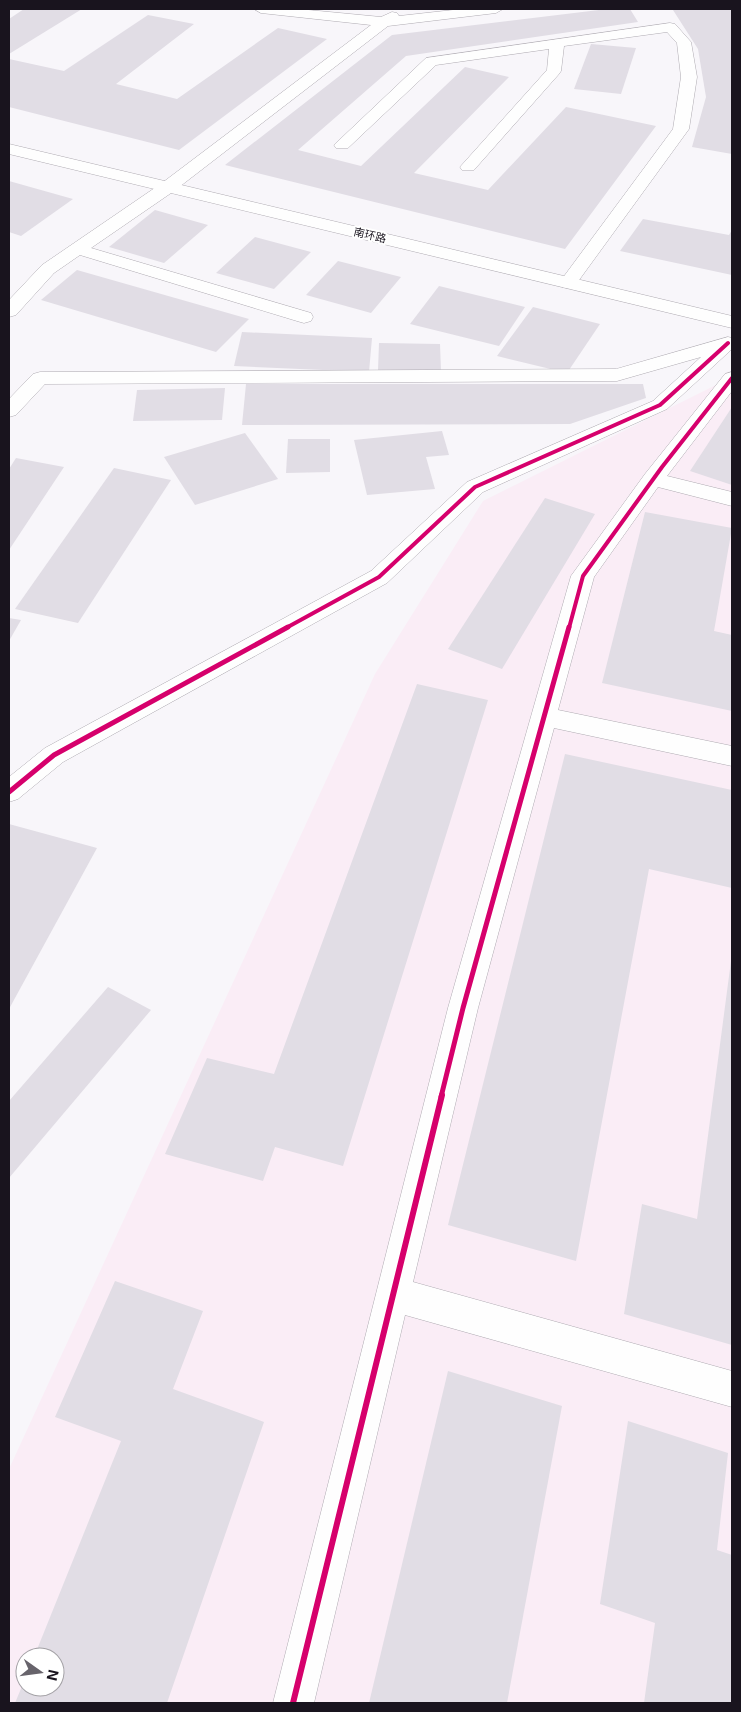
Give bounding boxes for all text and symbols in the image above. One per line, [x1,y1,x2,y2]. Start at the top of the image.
street label: 南环路 [352,224,388,246]
north arrow [15,1647,65,1697]
text: N [44,1668,63,1682]

